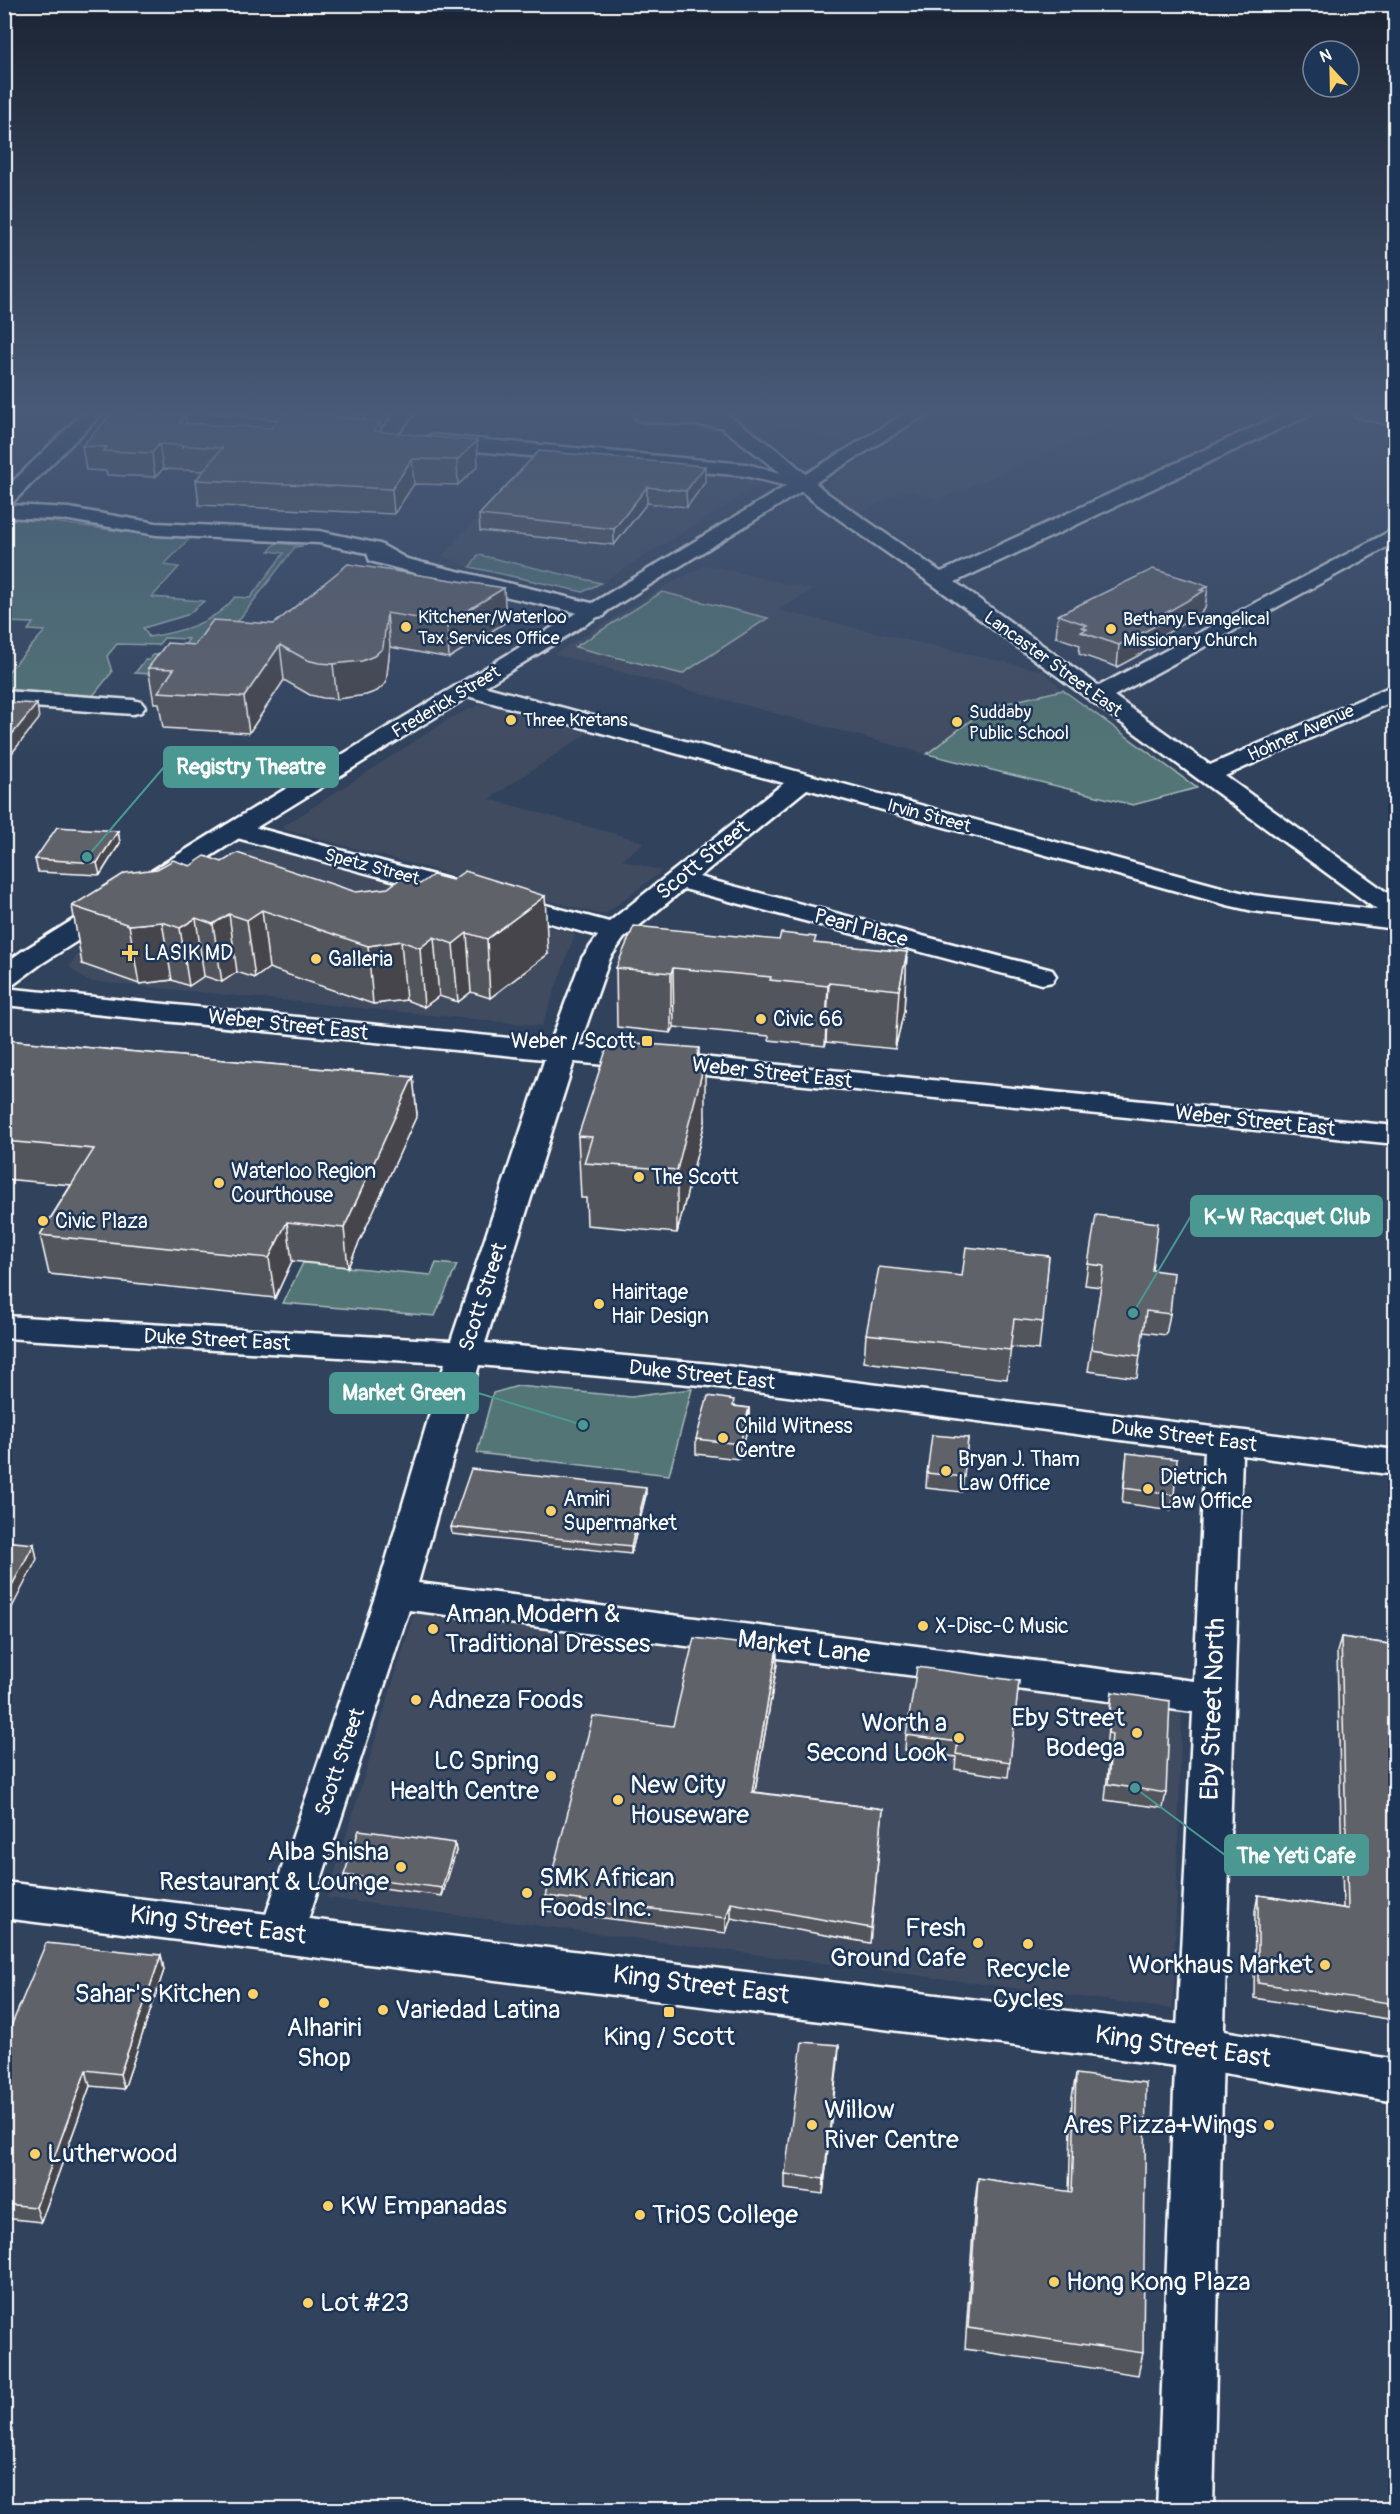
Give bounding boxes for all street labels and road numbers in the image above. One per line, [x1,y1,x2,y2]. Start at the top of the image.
street label: Lancaster Street East [979,606,1127,723]
street label: Frederick Street [388,660,505,743]
street label: Hohner Avenue [1244,699,1358,767]
street label: Irvin Street [885,794,974,838]
street label: Scott Street [651,814,756,906]
street label: Spetz Street [322,843,423,891]
street label: Pearl Place [811,903,912,954]
street label: Weber Street East [206,1003,370,1047]
street label: Weber Street East [690,1051,854,1095]
street label: Weber Street East [1173,1099,1337,1143]
street label: Scott Street [453,1239,513,1355]
street label: Duke Street East [143,1323,292,1357]
street label: Duke Street East [627,1354,777,1396]
street label: Duke Street East [1109,1414,1259,1458]
street label: Eby Street North [1194,1617,1232,1801]
street label: Market Lane [736,1623,872,1671]
street label: Scott Street [309,1704,371,1820]
street label: King Street East [128,1898,308,1952]
street label: King Street East [611,1958,791,2012]
street label: King Street East [1093,2019,1274,2075]

